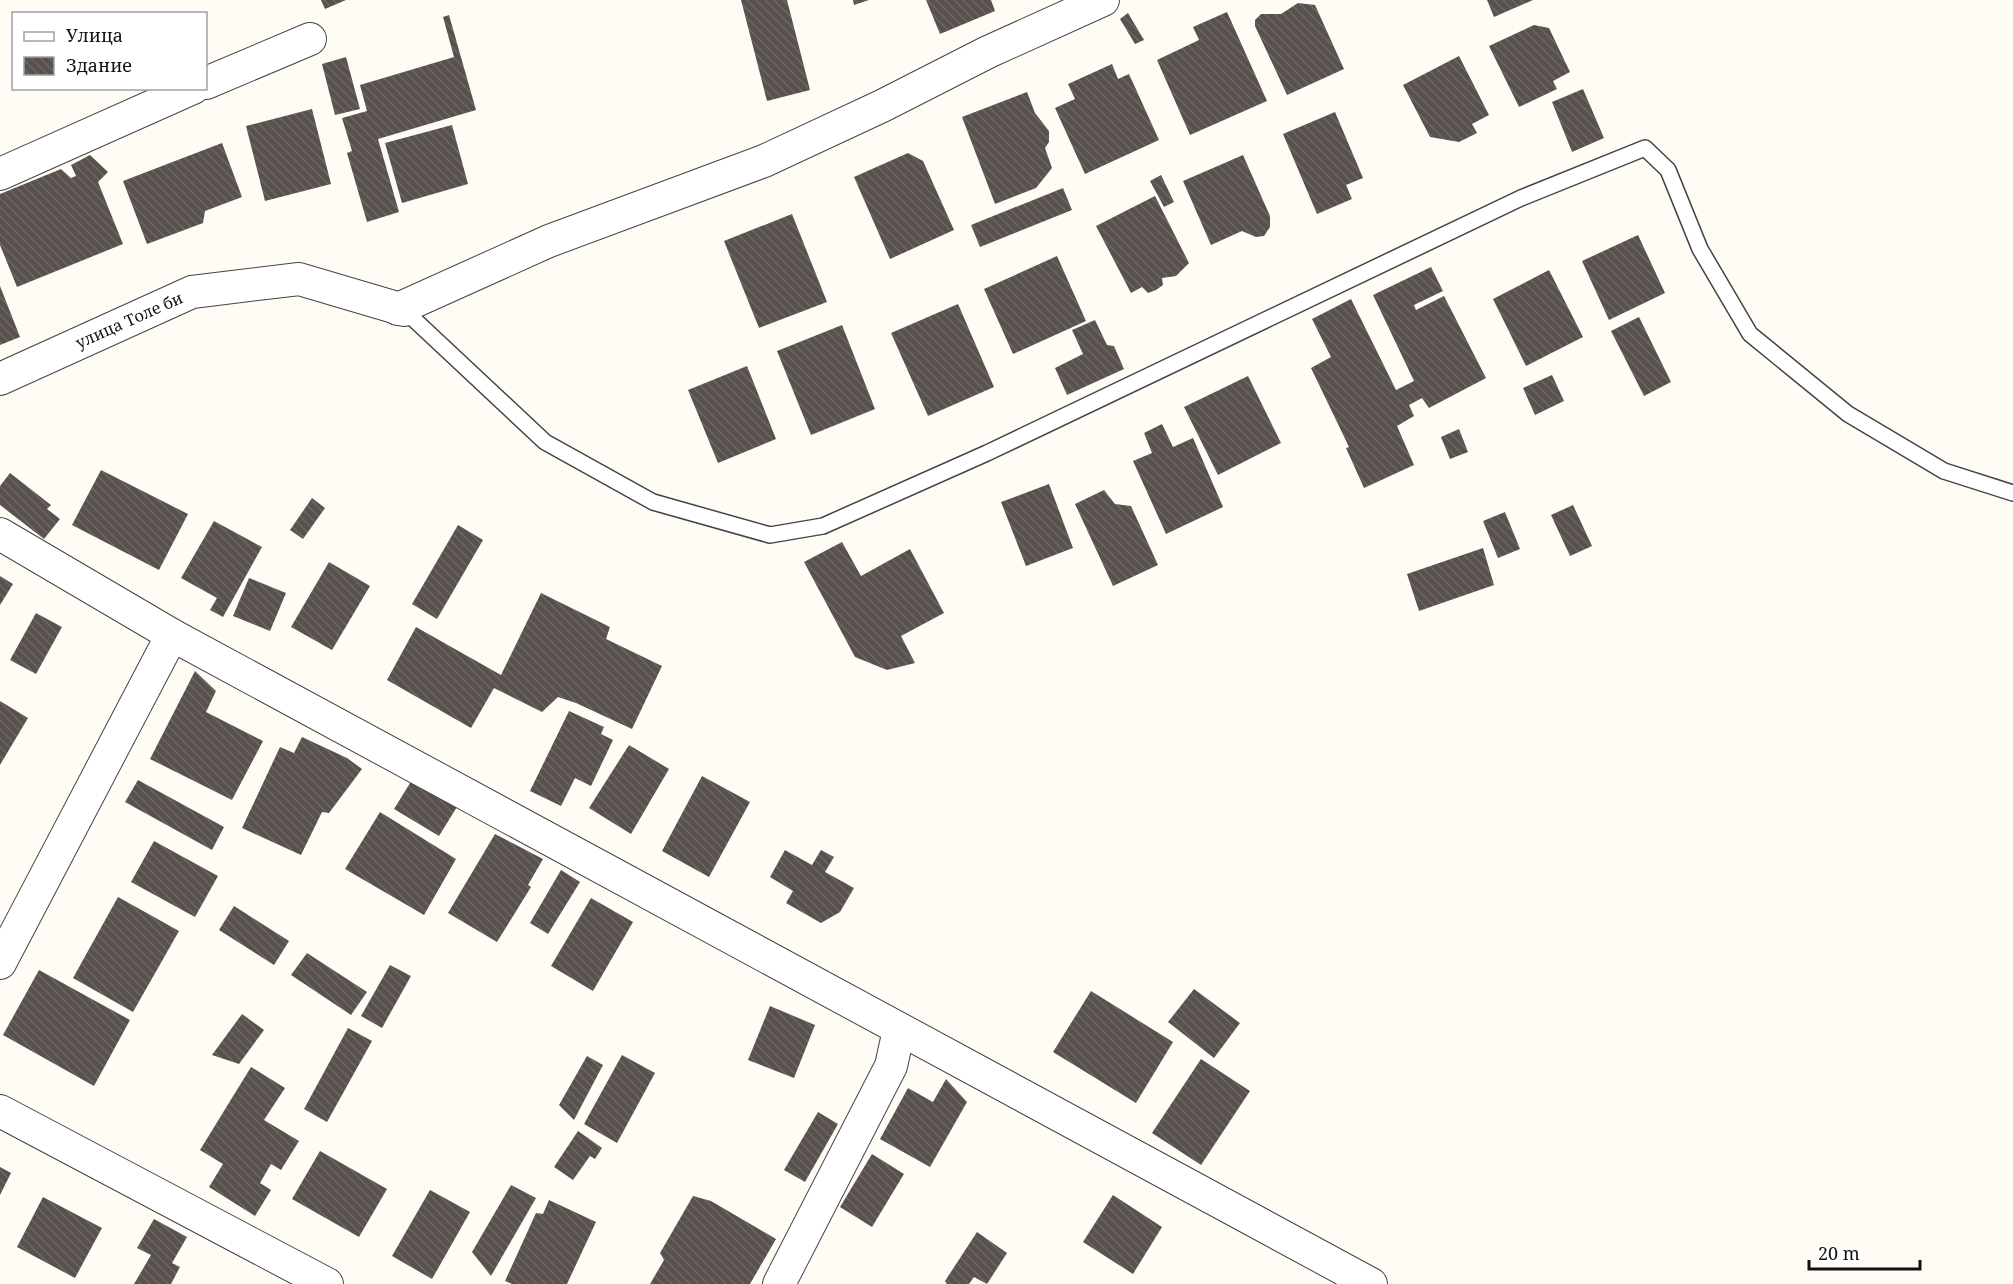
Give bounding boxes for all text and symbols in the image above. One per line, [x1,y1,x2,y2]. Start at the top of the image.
legend [12,12,207,90]
text: Улица [66,23,123,47]
text: Здание [66,53,132,77]
street label: улица Толе би [72,286,186,354]
scale bar [1809,1233,1920,1271]
text: 20 m [1818,1241,1860,1265]

